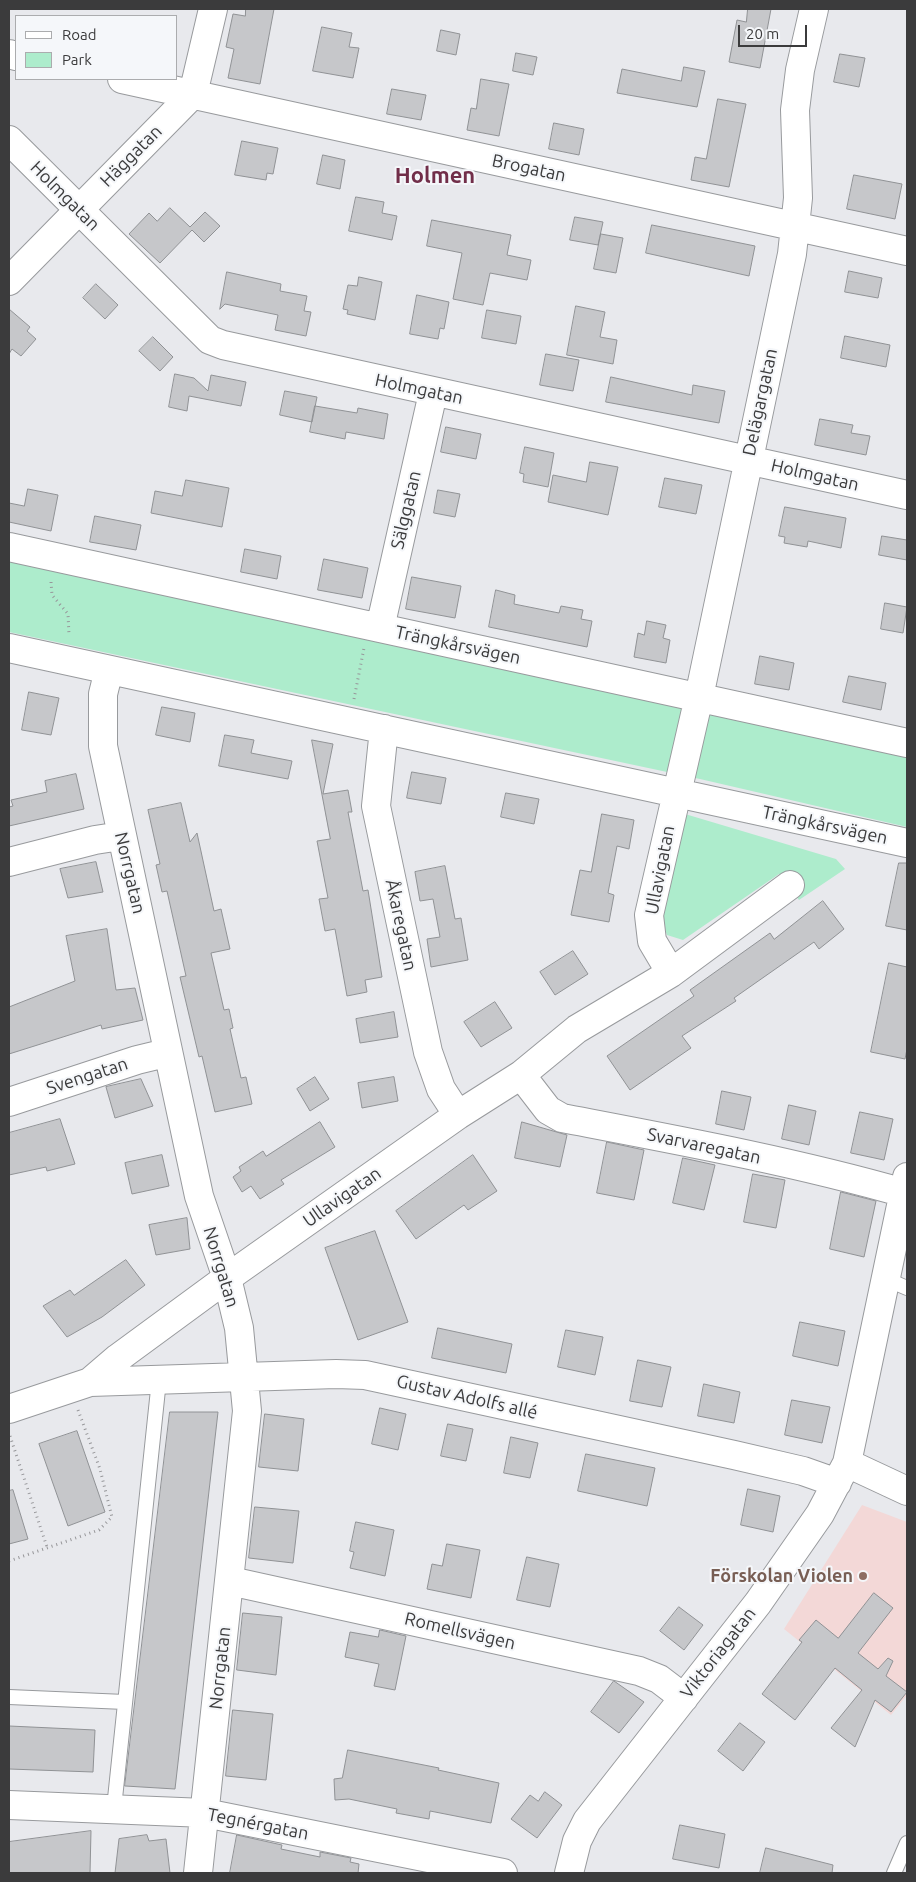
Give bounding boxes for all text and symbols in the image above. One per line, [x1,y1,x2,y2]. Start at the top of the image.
legend [15,15,178,80]
scale bar [741,15,810,47]
text: 20 m [746,25,779,42]
text: Road [62,26,97,43]
text: Park [62,51,92,68]
street label: Häggatan [96,121,166,191]
street label: Brogatan [490,150,568,186]
street label: Holmgatan [26,157,104,235]
district label: Holmen [395,163,475,189]
street label: Delägargatan [738,346,782,458]
street label: Holmgatan [373,369,465,409]
street label: Holmgatan [769,454,861,496]
street label: Sälggatan [386,469,426,551]
street label: Trängkårsvägen [393,621,523,669]
street label: Trängkårsvägen [760,801,890,849]
street label: Ullavigatan [641,824,679,916]
street label: Norrgatan [110,830,150,916]
street label: Åkaregatan [381,877,421,973]
street label: Svengatan [44,1053,130,1099]
street label: Svarvaregatan [645,1123,763,1169]
street label: Ullavigatan [299,1162,385,1232]
street label: Norrgatan [199,1224,243,1310]
street label: Gustav Adolfs allé [394,1370,540,1424]
place label: Förskolan Violen [710,1565,853,1587]
marker: Förskolan Violen [857,1570,869,1582]
street label: Viktoriagatan [676,1603,760,1703]
street label: Romellsvägen [403,1608,517,1654]
street label: Norrgatan [205,1626,235,1710]
street label: Tegnérgatan [206,1804,310,1844]

